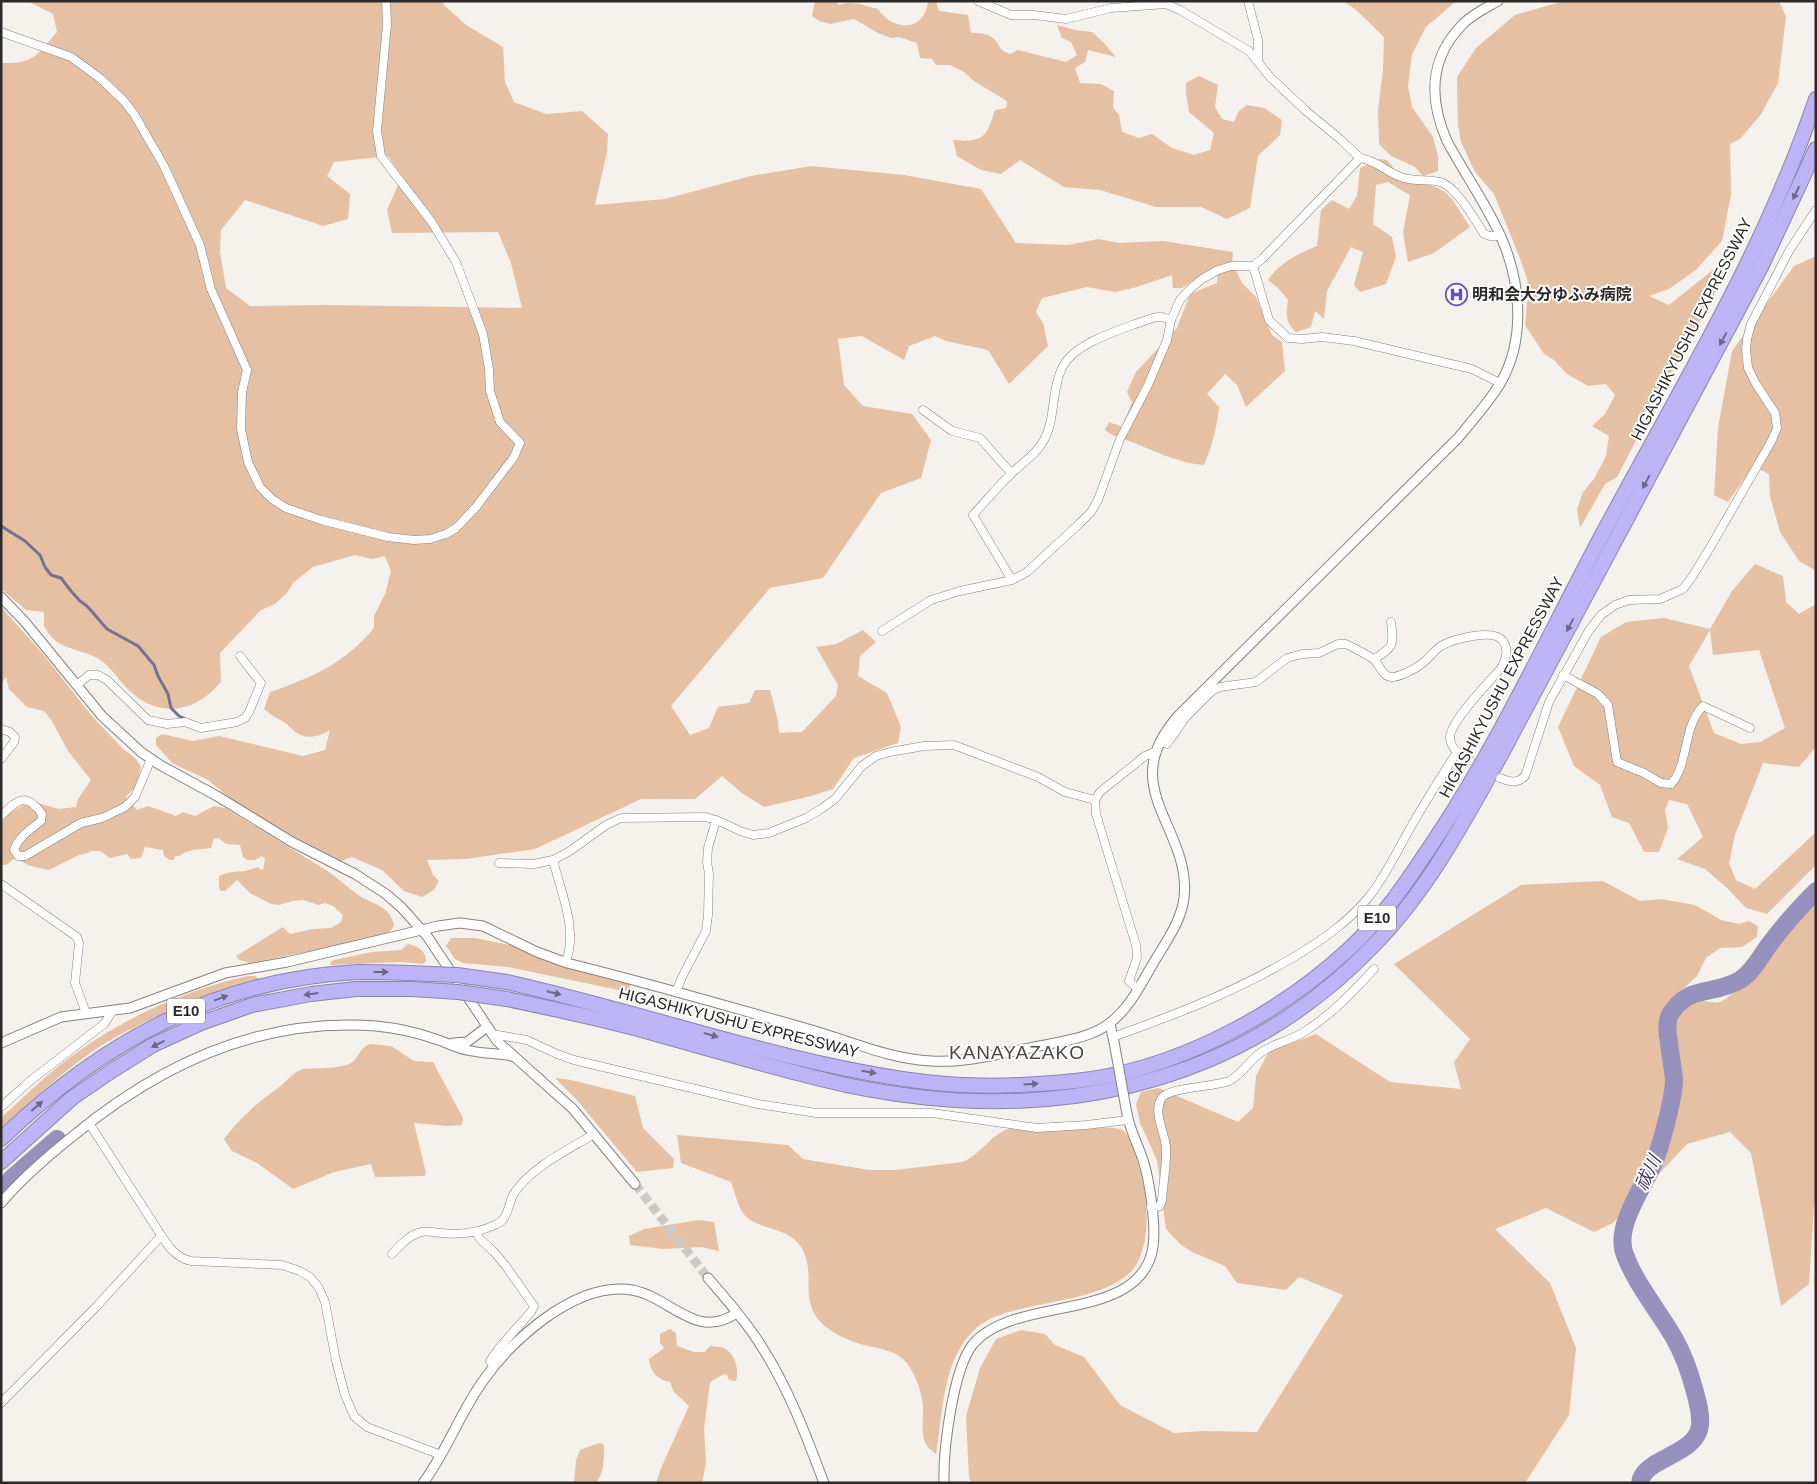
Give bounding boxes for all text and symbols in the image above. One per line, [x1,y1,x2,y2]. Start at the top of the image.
one-way arrow [1791,186,1799,200]
street label: HIGASHIKYUSHU EXPRESSWAY [1628,215,1755,443]
hospital icon: 明和会大分ゆふみ病院 [1444,282,1468,306]
place label: 明和会大分ゆふみ病院 [1472,286,1632,303]
one-way arrow [1719,332,1727,346]
one-way arrow [1642,475,1650,489]
street label: HIGASHIKYUSHU EXPRESSWAY [1436,574,1567,800]
one-way arrow [1566,618,1574,633]
road number: E10 [1358,906,1396,930]
one-way arrow [373,968,389,976]
street label: HIGASHIKYUSHU EXPRESSWAY [617,984,861,1061]
one-way arrow [547,989,562,997]
one-way arrow [303,991,319,999]
one-way arrow [214,994,229,1001]
road number: E10 [167,998,205,1024]
one-way arrow [704,1031,719,1039]
one-way arrow [150,1039,165,1048]
district label: KANAYAZAKO [949,1042,1085,1063]
one-way arrow [862,1069,878,1077]
one-way arrow [1023,1080,1039,1088]
one-way arrow [31,1100,44,1111]
water label: 祓川 [1631,1151,1666,1194]

